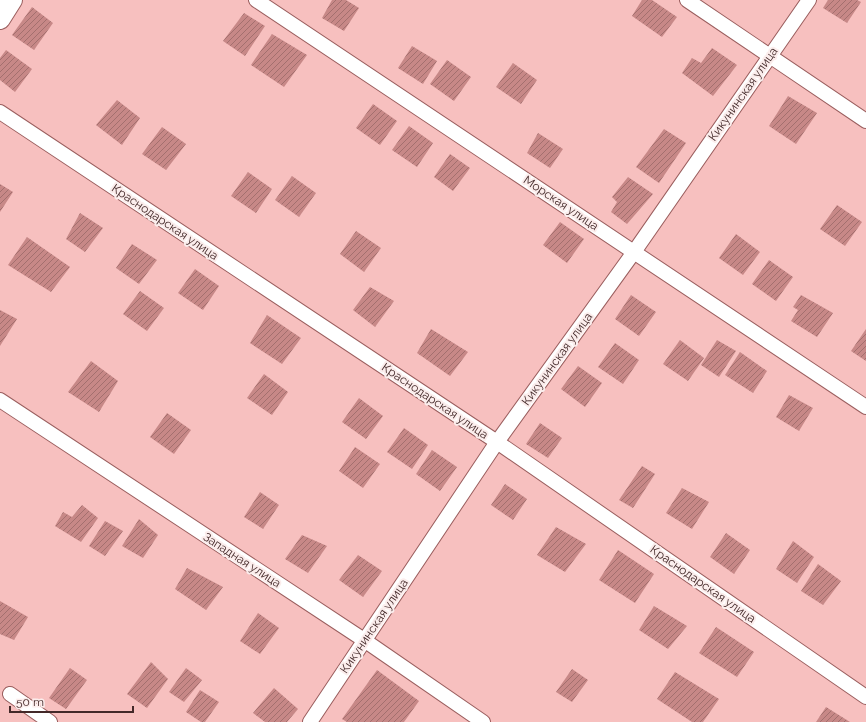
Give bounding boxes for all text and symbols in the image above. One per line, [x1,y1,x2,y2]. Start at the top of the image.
street label: Кикунинская улица [705,45,781,143]
street label: Морская улица [521,173,601,233]
street label: Краснодарская улица [109,181,221,263]
street label: Кикунинская улица [519,310,595,408]
street label: Краснодарская улица [379,360,491,442]
street label: Западная улица [201,530,283,590]
street label: Краснодарская улица [648,542,758,626]
street label: Кикунинская улица [337,576,411,676]
scale bar [10,688,133,714]
text: 50 m [16,695,44,709]

